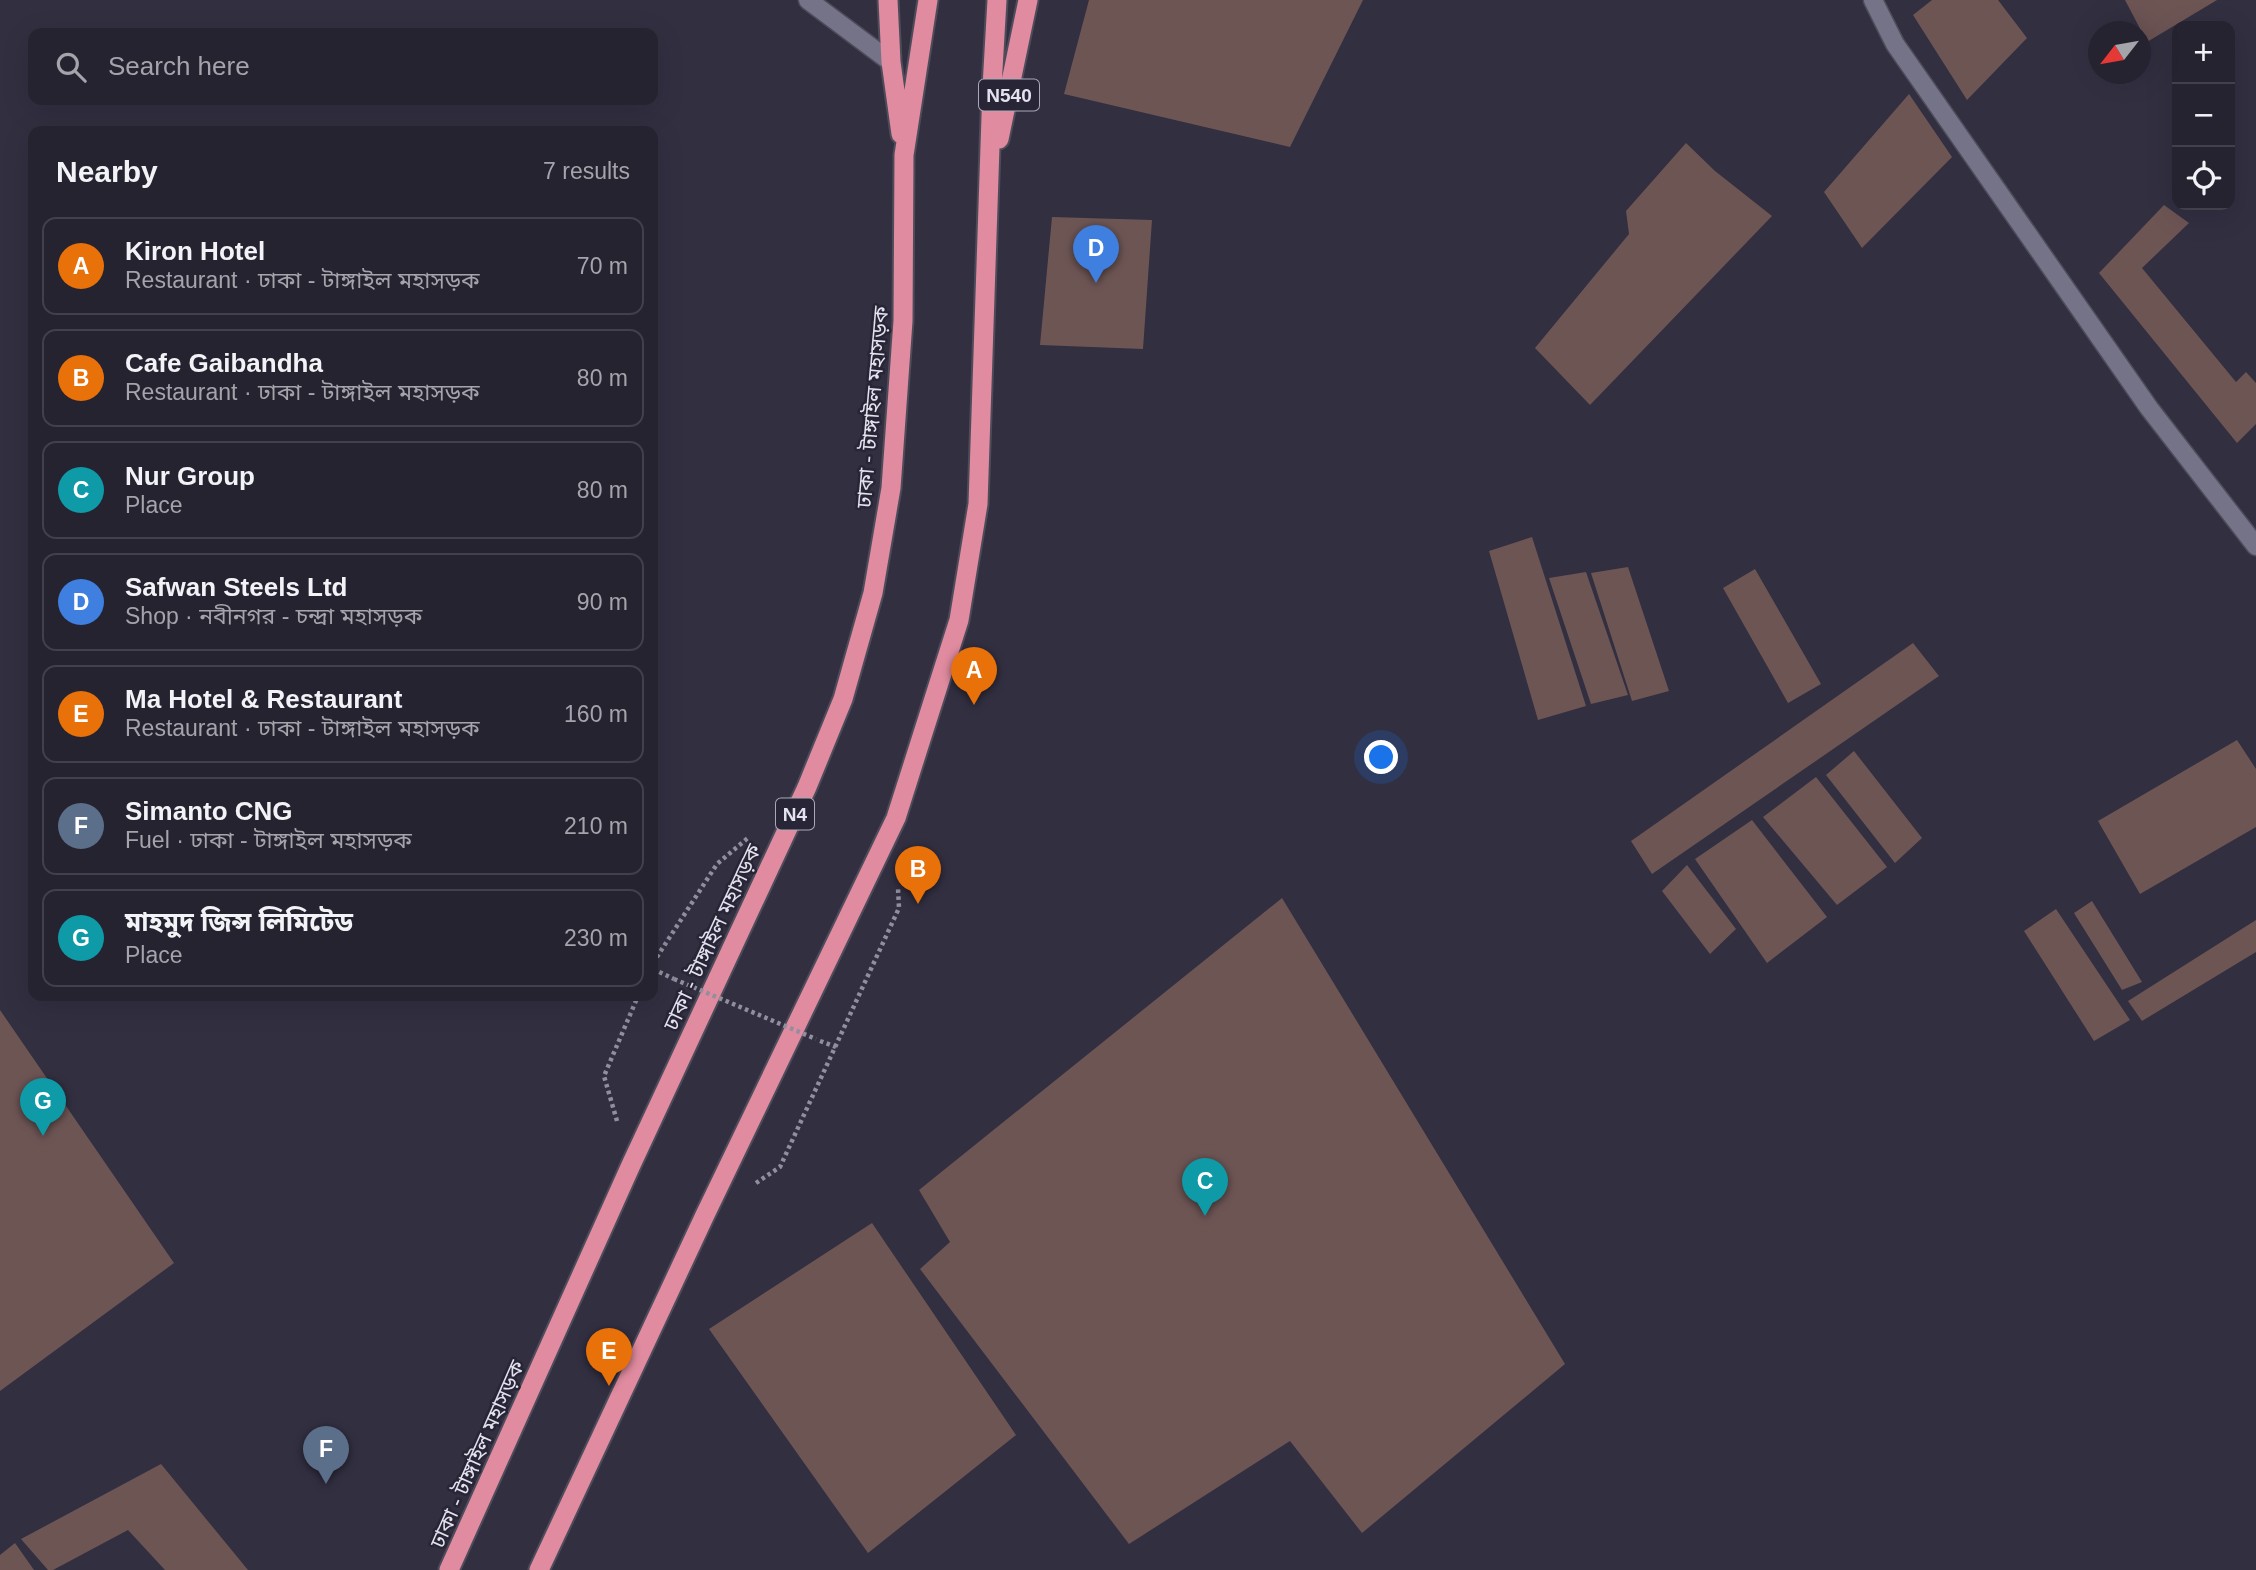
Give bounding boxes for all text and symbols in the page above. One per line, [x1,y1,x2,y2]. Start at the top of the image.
north arrow [2088,21,2151,84]
map controls [2172,21,2235,210]
button: + [2172,21,2235,84]
search box [28,28,658,105]
icon: search [52,48,90,86]
text: Search here [108,51,250,81]
road number: N540 [979,80,1039,110]
button: − [2172,84,2235,147]
button: locate [2172,147,2235,210]
text: Nearby [56,155,158,188]
text: 7 results [543,158,630,184]
pin: D [1073,225,1119,283]
text: Kiron Hotel [125,236,265,266]
text: A [73,253,89,279]
text: 70 m [577,253,628,279]
text: Restaurant · ঢাকা - টাঙ্গাইল মহাসড়ক [125,267,480,293]
street label: ঢাকা - টাঙ্গাইল মহাসড়ক [852,304,892,510]
text: Cafe Gaibandha [125,348,323,378]
text: B [73,365,89,391]
text: 80 m [577,365,628,391]
text: Restaurant · ঢাকা - টাঙ্গাইল মহাসড়ক [125,379,480,405]
text: Nur Group [125,461,255,491]
text: C [73,477,89,503]
text: 80 m [577,477,628,503]
text: Place [125,492,183,518]
text: Safwan Steels Ltd [125,572,348,602]
text: D [73,589,89,615]
text: 90 m [577,589,628,615]
text: Shop · নবীনগর - চন্দ্রা মহাসড়ক [125,603,422,629]
pin: A [951,647,997,705]
text: Ma Hotel & Restaurant [125,684,402,714]
text: E [73,701,89,727]
text: 160 m [564,701,628,727]
text: Restaurant · ঢাকা - টাঙ্গাইল মহাসড়ক [125,715,480,741]
your location [1364,740,1398,774]
text: Simanto CNG [125,796,293,826]
road number: N4 [776,799,814,830]
text: F [74,813,88,839]
text: 210 m [564,813,628,839]
text: Fuel · ঢাকা - টাঙ্গাইল মহাসড়ক [125,827,412,853]
street label: ঢাকা - টাঙ্গাইল মহাসড়ক [658,839,766,1035]
pin: B [895,846,941,904]
text: মাহমুদ জিন্স লিমিটেড [125,907,353,937]
text: G [72,925,90,951]
text: 230 m [564,925,628,951]
text: Place [125,942,183,968]
pin: G [20,1078,66,1136]
pin: C [1182,1158,1228,1216]
pin: E [586,1328,632,1386]
street label: ঢাকা - টাঙ্গাইল মহাসড়ক [425,1356,529,1552]
pin: F [303,1426,349,1484]

